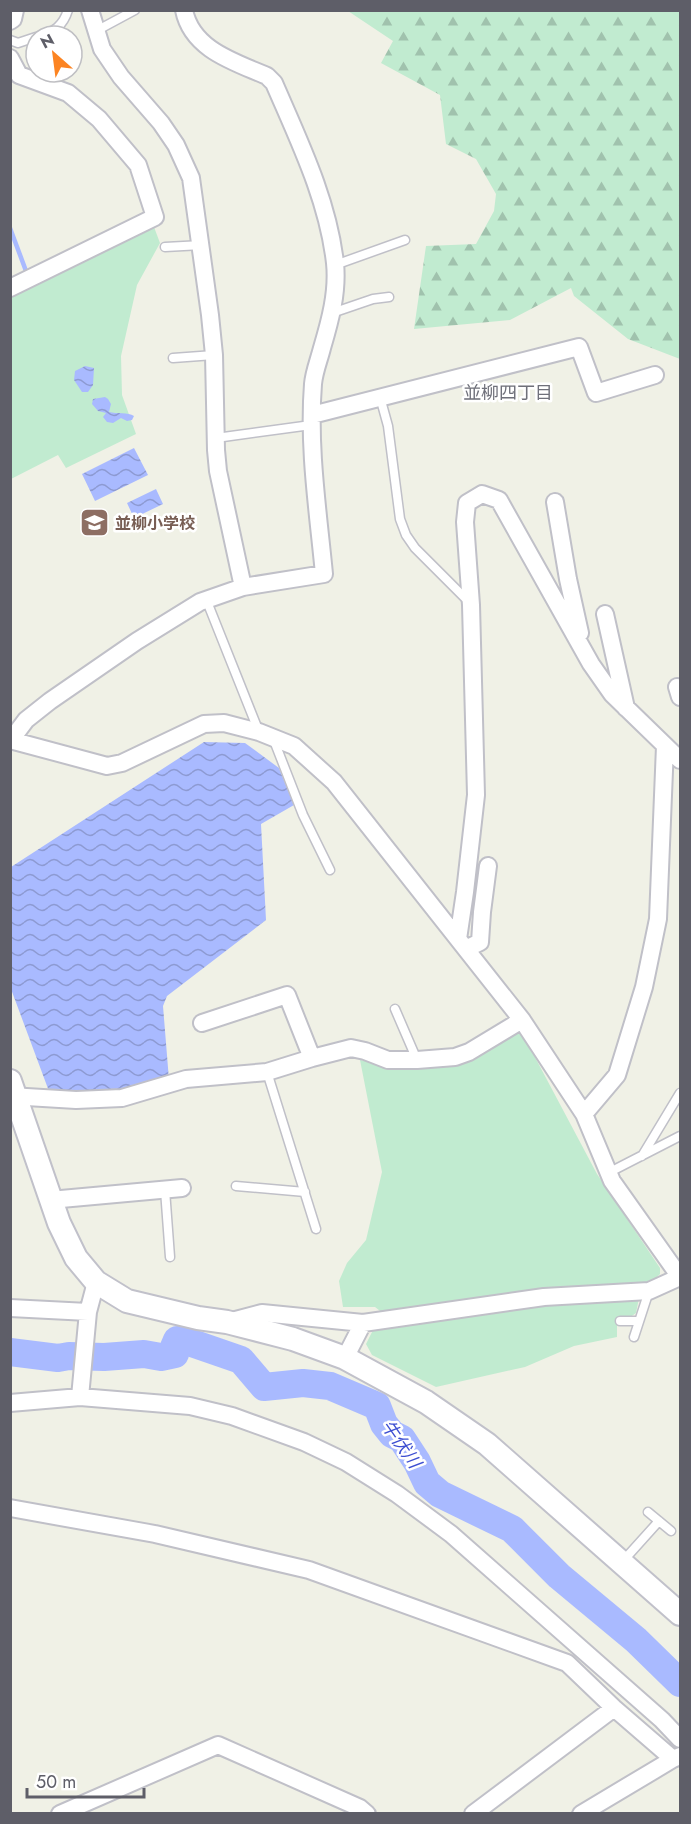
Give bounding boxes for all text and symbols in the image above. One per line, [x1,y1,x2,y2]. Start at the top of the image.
north arrow [24,24,84,84]
text: N [36,28,58,54]
district label: 並柳四丁目 [463,380,553,406]
school or university icon: 並柳小学校 [78,507,110,539]
place label: 並柳小学校 [115,512,195,535]
water label: 牛伏川 [375,1414,428,1475]
scale bar [27,1761,144,1799]
text: 50 m [36,1769,76,1795]

